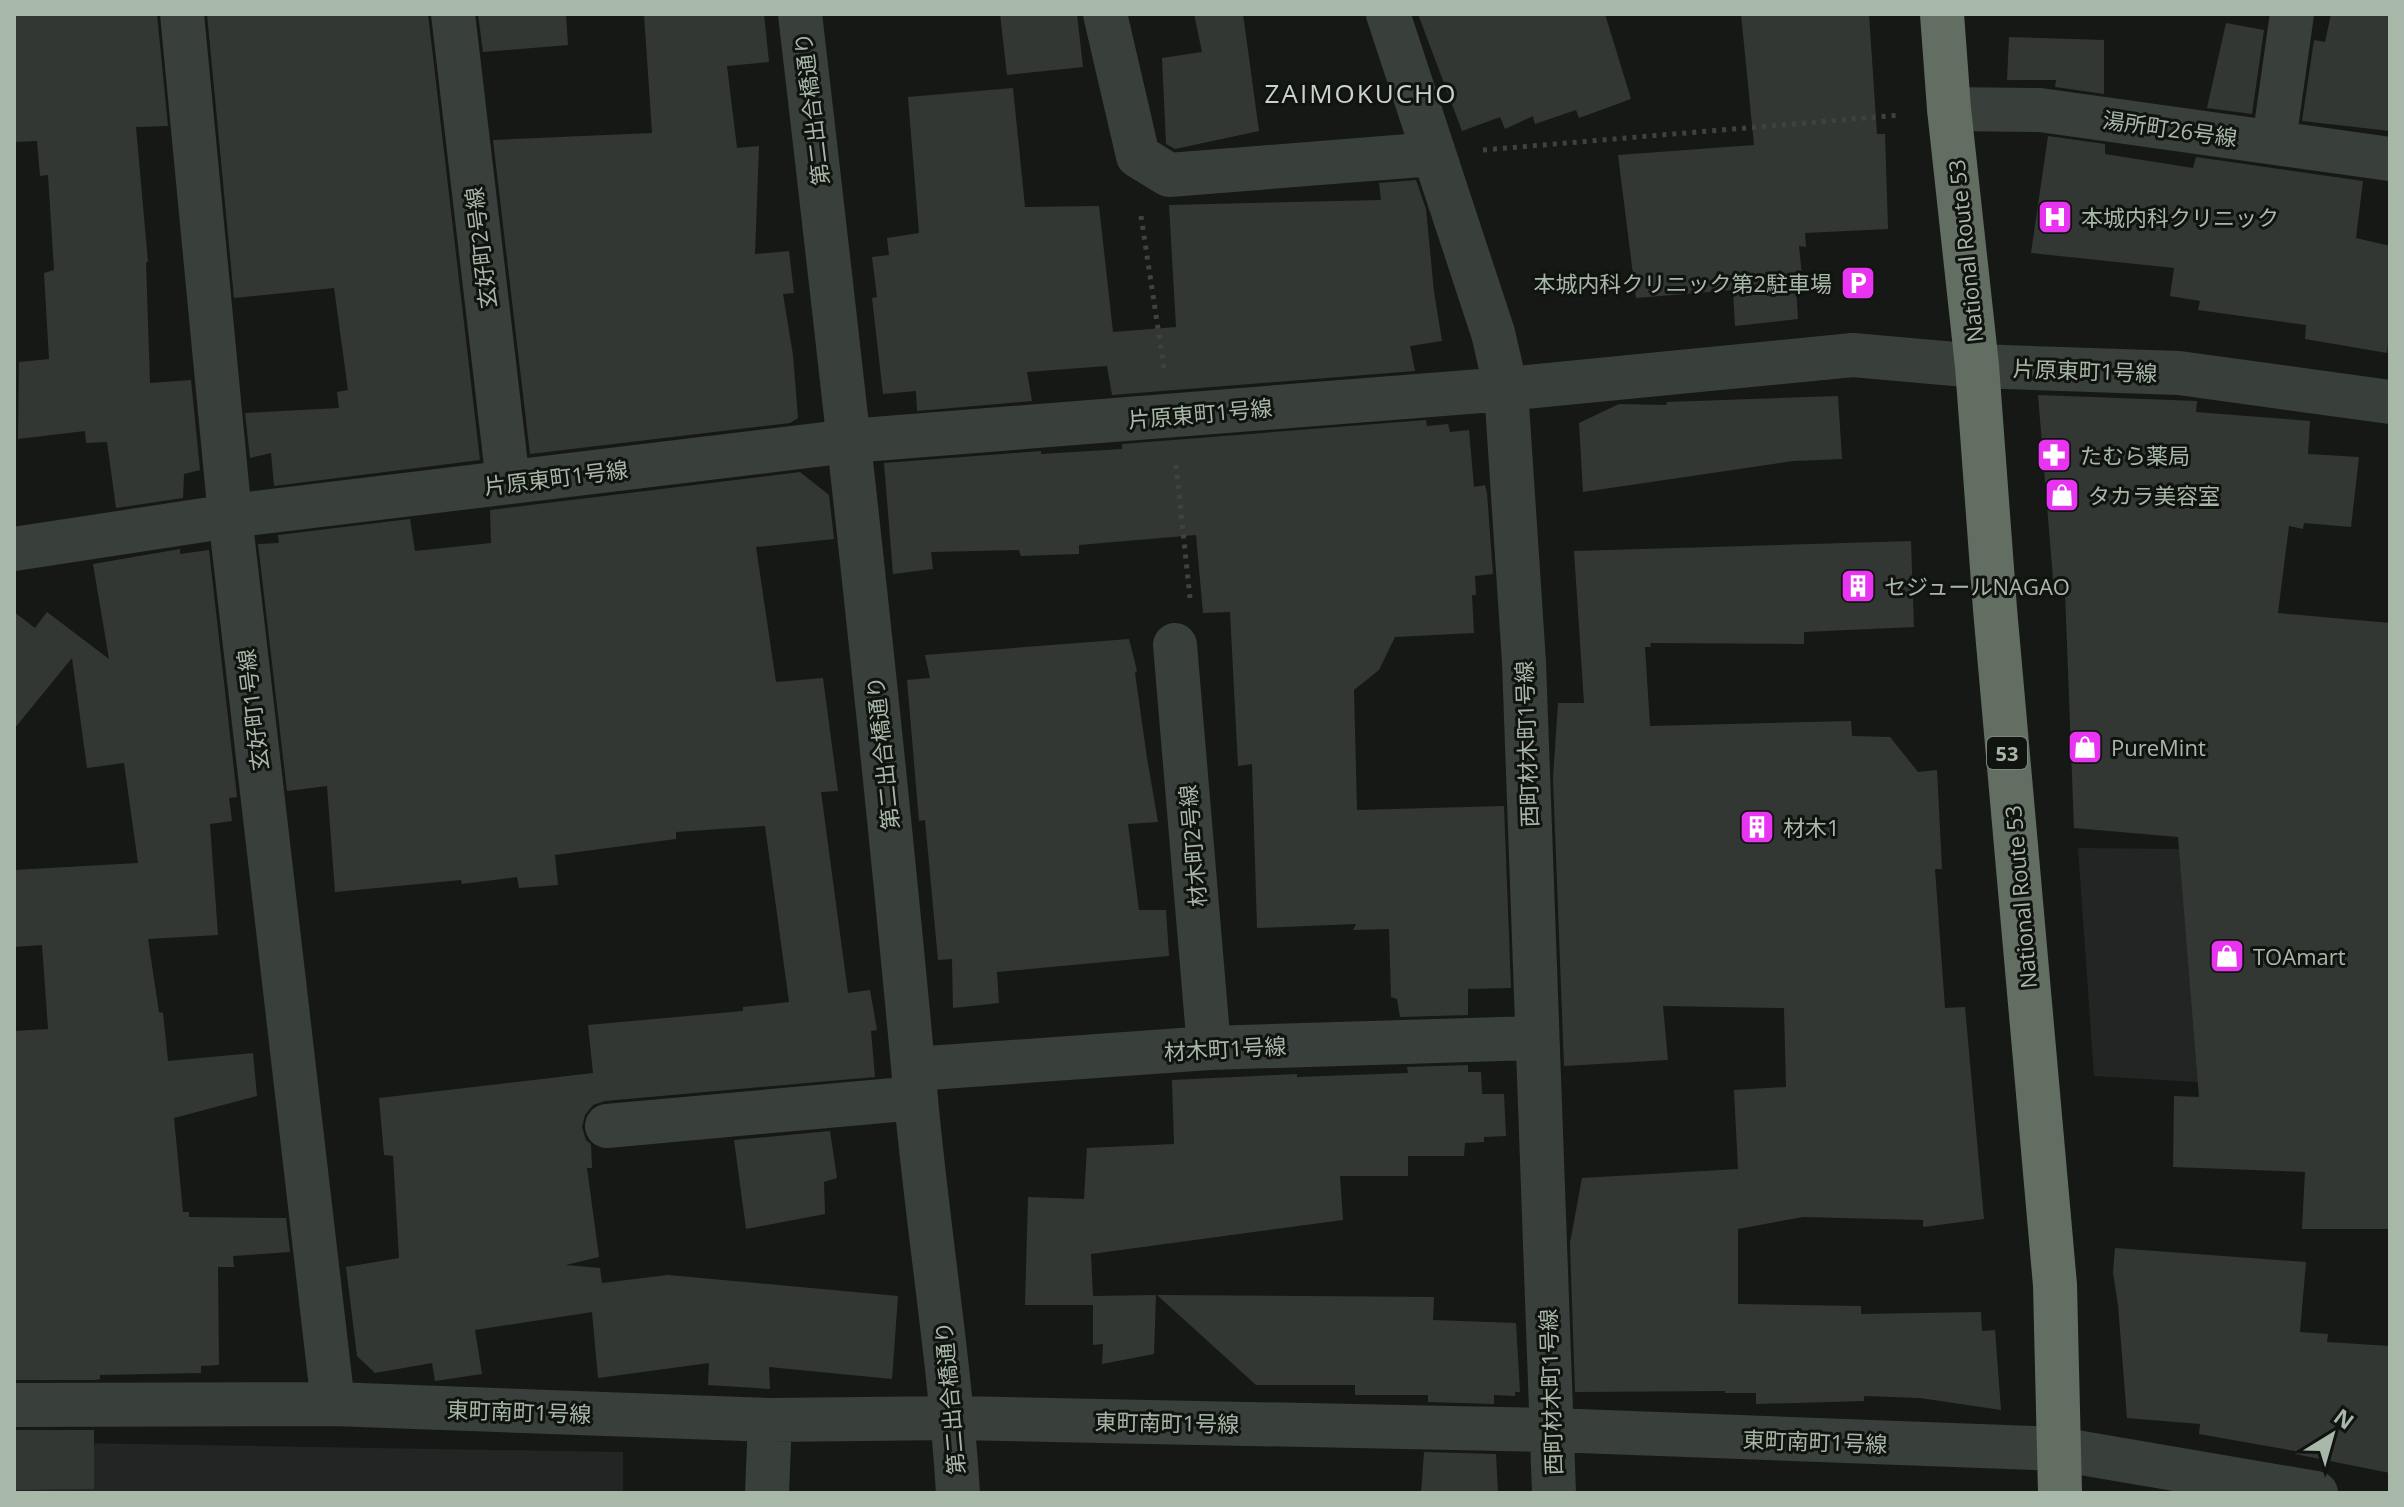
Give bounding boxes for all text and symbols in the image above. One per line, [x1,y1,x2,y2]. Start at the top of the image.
street label: 第二出合橋通り [787,31,835,187]
district label: ZAIMOKUCHO [1265,75,1457,111]
street label: 湯所町26号線 [2101,104,2239,152]
street label: National Route 53 [1940,158,1990,344]
street label: 玄好町2号線 [458,185,502,311]
hospital icon: 本城内科クリニック [2036,198,2074,236]
place label: 本城内科クリニック [2081,202,2279,232]
parking icon: 本城内科クリニック第2駐車場 [1839,264,1877,302]
place label: 本城内科クリニック第2駐車場 [1533,268,1832,298]
street label: 片原東町1号線 [2012,352,2158,388]
street label: 片原東町1号線 [1127,392,1273,434]
pharmacy icon: たむら薬局 [2035,436,2073,474]
place label: たむら薬局 [2080,440,2190,470]
street label: 片原東町1号線 [482,453,630,501]
shop icon: タカラ美容室 [2043,476,2081,514]
place label: タカラ美容室 [2088,480,2220,510]
building icon: セジュールNAGAO [1839,567,1877,605]
place label: セジュールNAGAO [1884,571,2070,601]
street label: 玄好町1号線 [230,647,274,773]
street label: 西町材木町1号線 [1508,660,1544,828]
street label: 第二出合橋通り [859,675,905,831]
shop icon: PureMint [2066,728,2104,766]
place label: PureMint [2111,732,2206,762]
road number: 53 [1987,737,2027,769]
street label: 材木町2号線 [1172,784,1212,908]
street label: National Route 53 [1997,804,2043,990]
building icon: 材木1 [1738,808,1776,846]
place label: 材木1 [1783,812,1840,842]
shop icon: TOAmart [2208,937,2246,975]
place label: TOAmart [2253,941,2346,971]
street label: 材木町1号線 [1163,1030,1287,1066]
street label: 西町材木町1号線 [1532,1308,1568,1476]
street label: 第二出合橋通り [927,1320,971,1476]
street label: 東町南町1号線 [446,1393,592,1429]
north arrow [2292,1395,2372,1475]
text: N [2328,1401,2361,1436]
street label: 東町南町1号線 [1094,1406,1240,1438]
street label: 東町南町1号線 [1742,1423,1888,1459]

